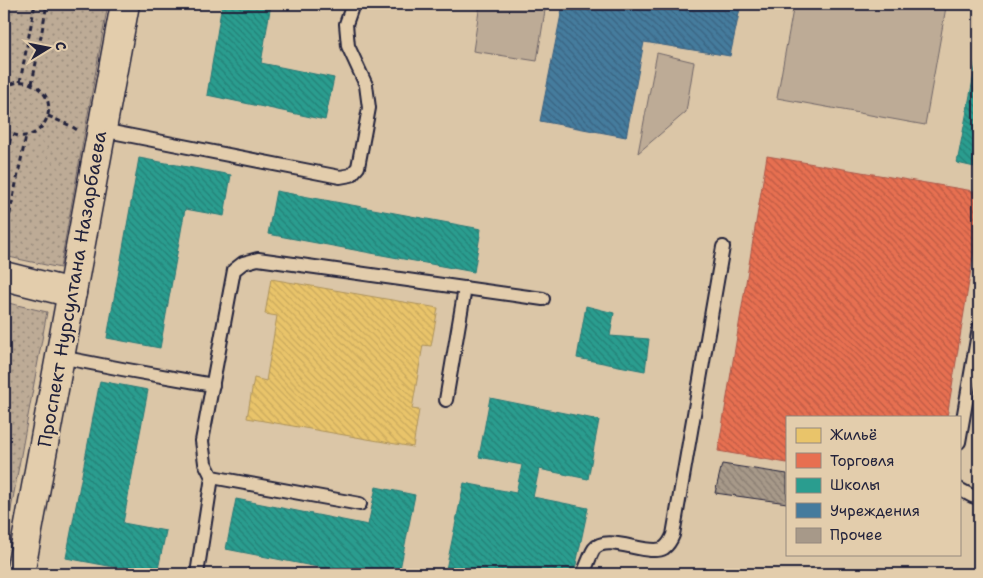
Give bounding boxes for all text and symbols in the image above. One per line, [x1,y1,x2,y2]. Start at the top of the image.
north arrow [22,22,72,72]
text: С [51,40,70,52]
street label: Проспект Нурсултана Назарбаева [32,129,112,449]
legend [786,416,960,556]
text: Жильё [830,425,877,445]
text: Торговля [830,451,895,471]
text: Школы [830,475,880,495]
text: Учреждения [830,501,920,521]
text: Прочее [830,525,882,545]

